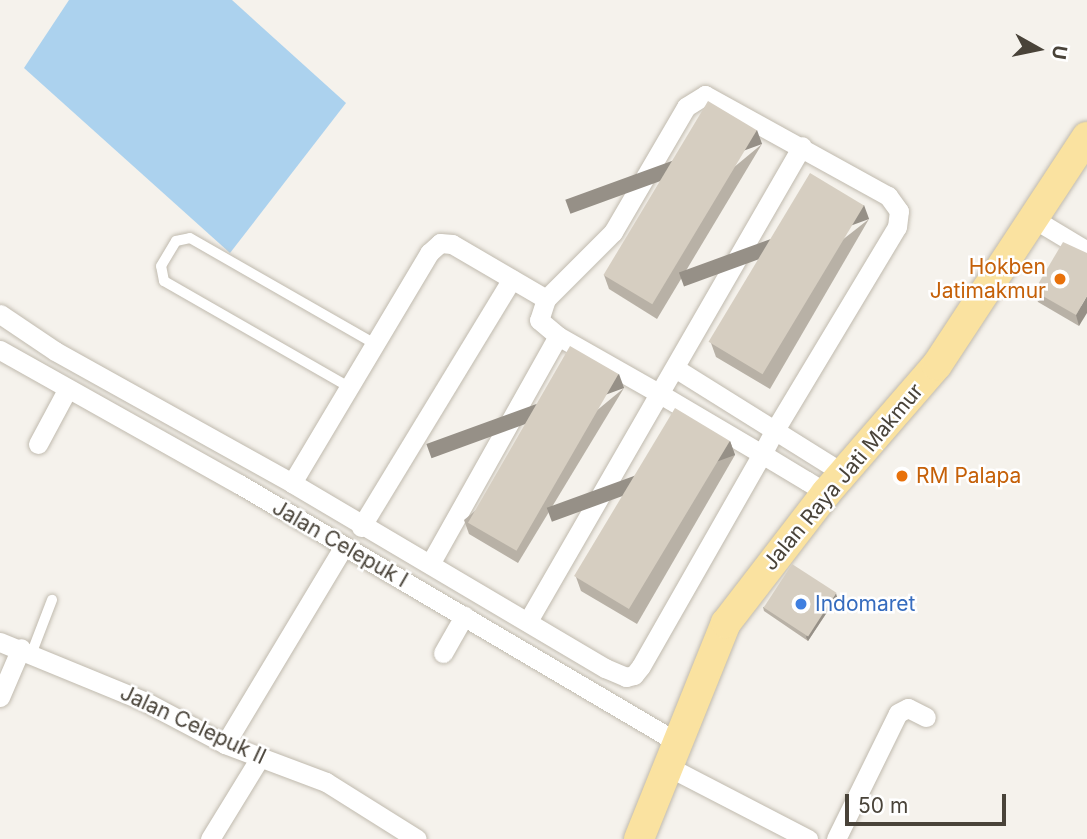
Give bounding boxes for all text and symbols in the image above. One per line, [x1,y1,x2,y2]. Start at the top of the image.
north arrow [1003,14,1073,84]
text: U [1047,44,1072,61]
place label: Hokben Jatimakmur [930,254,1046,304]
marker: Hokben Jatimakmur [1052,271,1068,287]
street label: Jalan Raya Jati Makmur [758,379,928,575]
place label: RM Palapa [916,463,1021,489]
marker: RM Palapa [894,468,910,484]
street label: Jalan Celepuk I [268,495,412,593]
place label: Indomaret [815,591,915,617]
marker: Indomaret [793,596,809,612]
street label: Jalan Celepuk II [116,680,270,770]
scale bar [849,780,1010,824]
text: 50 m [858,793,908,818]

